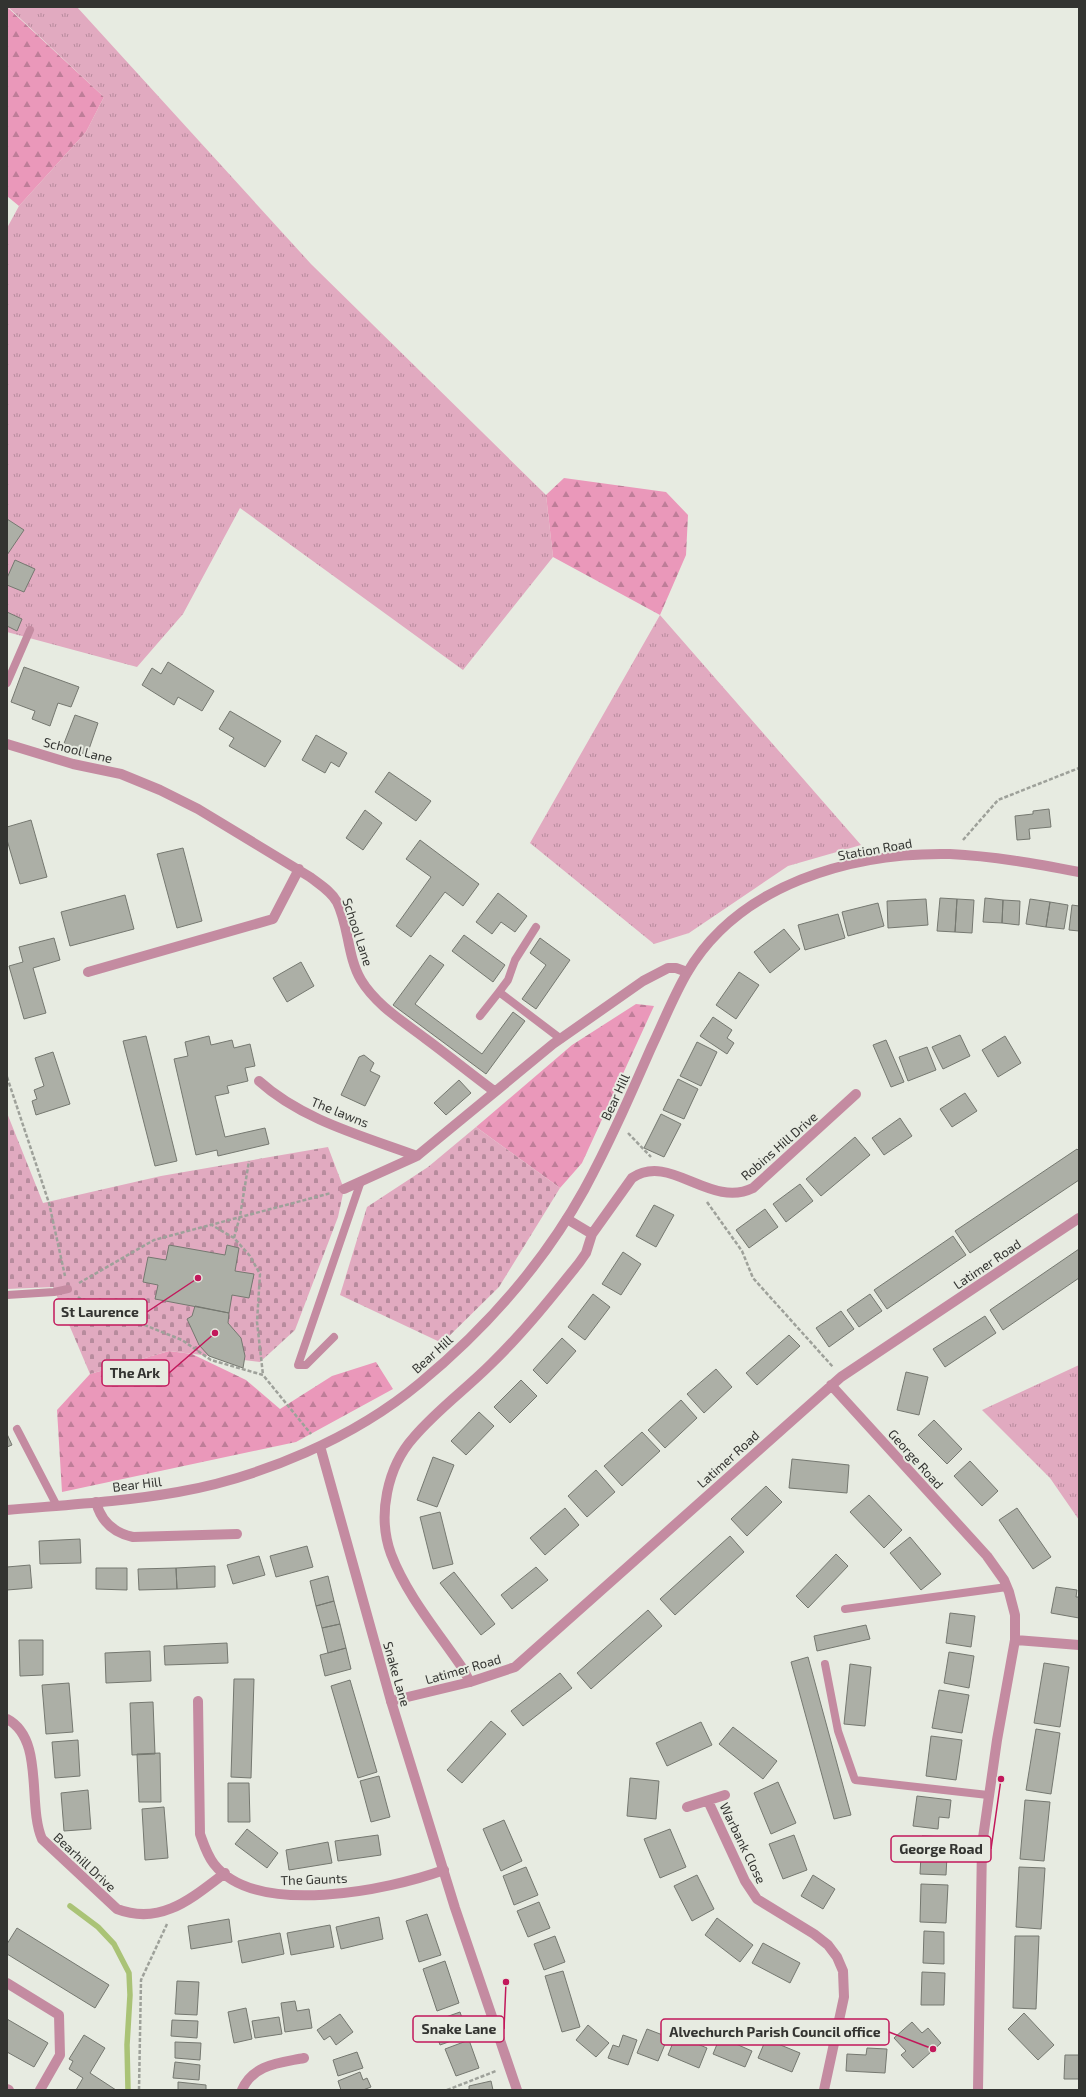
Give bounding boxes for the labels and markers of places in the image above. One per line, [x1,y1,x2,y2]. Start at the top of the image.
callout: St Laurence [54,1299,147,1325]
callout: The Ark [102,1360,169,1386]
callout: George Road [891,1836,991,1862]
callout: Snake Lane [413,2016,504,2042]
callout: Alvechurch Parish Council office [661,2019,889,2045]

